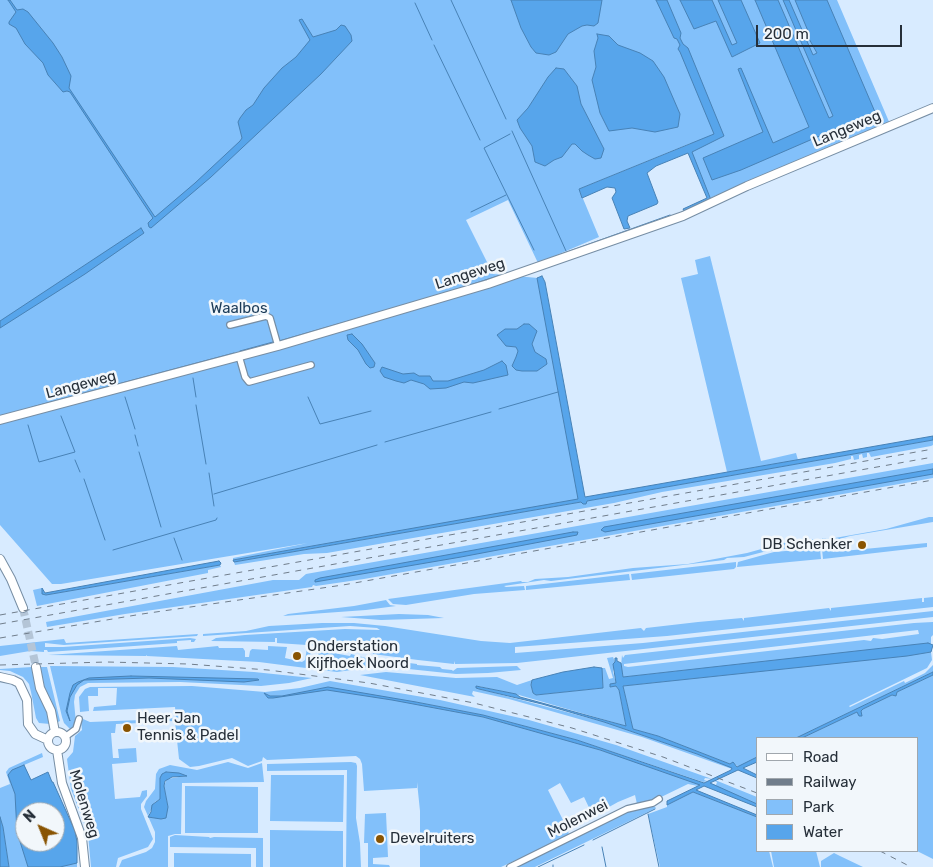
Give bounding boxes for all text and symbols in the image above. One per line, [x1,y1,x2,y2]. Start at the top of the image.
scale bar [758,15,904,47]
text: 200 m [764,25,809,43]
street label: Langeweg [810,107,884,151]
street label: Langeweg [433,254,507,294]
park label: Waalbos [210,300,268,318]
street label: Langeweg [44,367,118,403]
place label: DB Schenker [762,536,852,554]
marker: DB Schenker [856,539,868,551]
place label: Onderstation Kijfhoek Noord [307,638,409,673]
marker: Onderstation Kijfhoek Noord [291,650,303,662]
place label: Heer Jan Tennis & Padel [137,710,239,745]
marker: Heer Jan Tennis & Padel [121,722,133,734]
legend [756,737,918,852]
text: Road [803,748,839,766]
street label: Molenweg [65,768,103,840]
text: Railway [803,773,857,791]
street label: Molenwei [545,796,611,842]
text: Park [803,798,834,816]
north arrow [15,802,65,852]
text: N [20,807,39,826]
text: Water [803,823,843,841]
place label: Develruiters [390,830,475,848]
marker: Develruiters [374,833,386,845]

